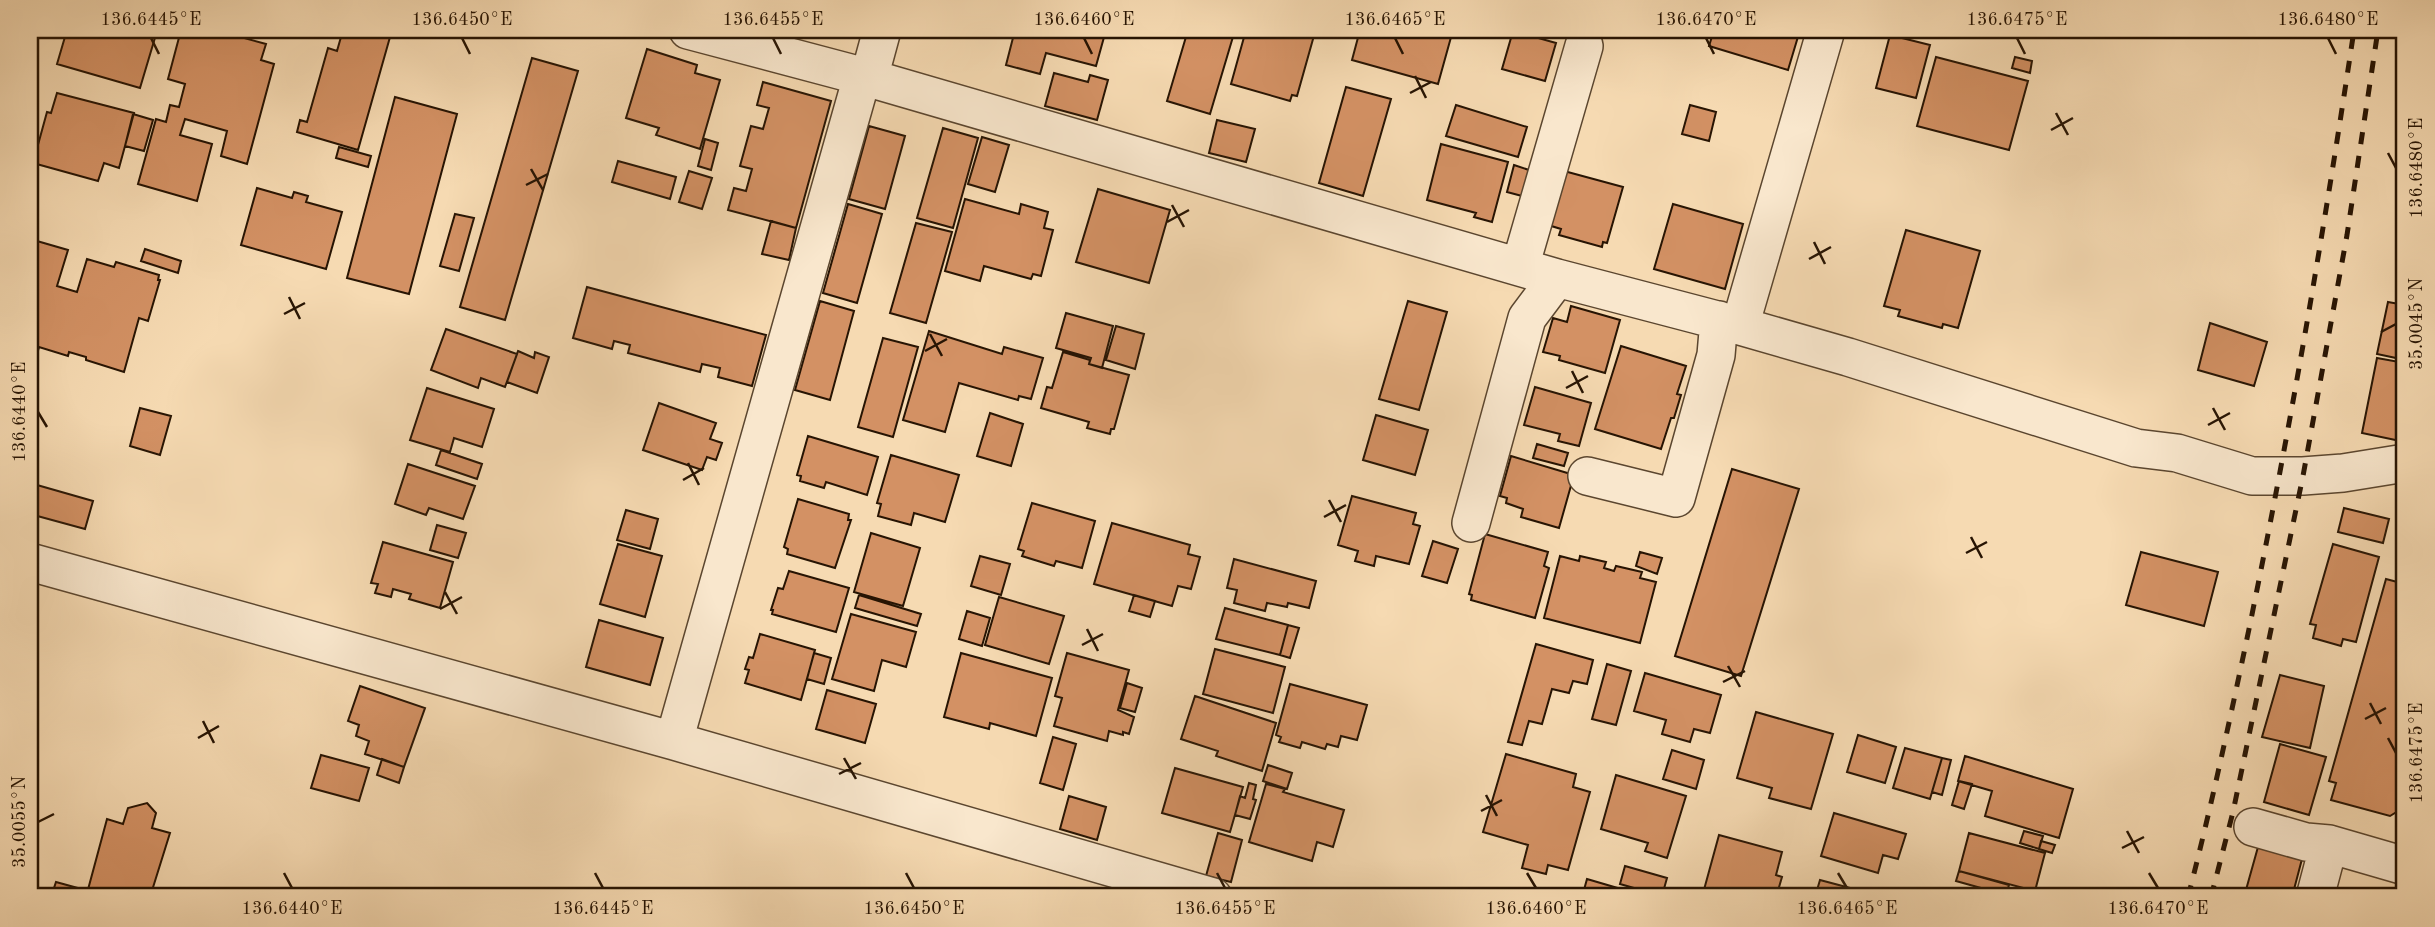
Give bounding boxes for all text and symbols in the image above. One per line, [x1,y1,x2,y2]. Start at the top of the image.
text: 136.6445°E [101,11,201,29]
text: 136.6450°E [412,11,512,29]
text: 136.6455°E [723,11,823,29]
text: 136.6460°E [1034,11,1134,29]
text: 136.6465°E [1345,11,1445,29]
text: 136.6470°E [1656,11,1756,29]
text: 136.6475°E [1967,11,2067,29]
text: 136.6480°E [2278,11,2378,29]
text: 136.6480°E [2408,118,2426,218]
text: 35.0045°N [2408,278,2426,370]
text: 136.6440°E [11,362,29,462]
text: 136.6475°E [2408,703,2426,803]
text: 35.0055°N [11,776,29,868]
text: 136.6440°E [242,900,342,918]
text: 136.6445°E [553,900,653,918]
text: 136.6450°E [864,900,964,918]
text: 136.6455°E [1175,900,1275,918]
text: 136.6460°E [1486,900,1586,918]
text: 136.6465°E [1797,900,1897,918]
text: 136.6470°E [2108,900,2208,918]

